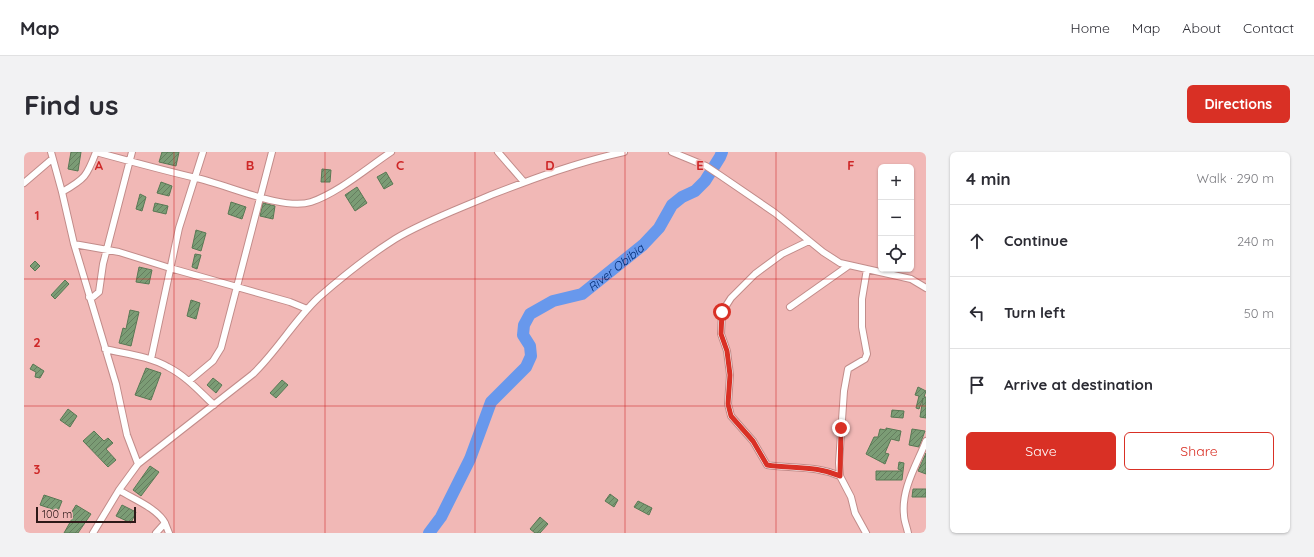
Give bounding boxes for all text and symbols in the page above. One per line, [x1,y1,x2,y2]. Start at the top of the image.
text: Map [20,16,59,40]
text: Home [1071,19,1110,37]
text: Map [1132,19,1160,37]
text: About [1182,19,1221,37]
text: Contact [1243,19,1294,37]
button: Directions [1187,85,1290,123]
text: Find us [24,87,118,122]
text: A [95,157,104,173]
text: B [246,157,254,173]
text: C [396,157,404,173]
text: D [545,157,555,173]
text: E [696,157,704,173]
text: F [847,157,855,173]
map controls [878,164,914,272]
button: + [878,164,914,200]
text: 4 min [966,168,1011,189]
text: Walk · 290 m [1197,170,1274,186]
button: − [878,200,914,236]
text: 1 [34,207,40,223]
icon: ahead [966,230,988,252]
text: Continue [1004,231,1068,250]
text: 240 m [1237,233,1274,249]
button: locate [878,236,914,272]
water label: River Obibia [584,240,647,294]
icon: left [966,302,988,324]
route start [713,303,731,321]
text: Turn left [1004,303,1066,322]
text: 50 m [1244,305,1274,321]
text: 2 [33,334,41,350]
icon: arrive [966,374,988,396]
text: Arrive at destination [1004,375,1153,394]
route end [832,419,850,437]
button: Save [966,432,1116,470]
button: Share [1124,432,1274,470]
text: 3 [34,461,41,477]
scale bar [36,505,136,524]
text: 100 m [42,507,72,521]

